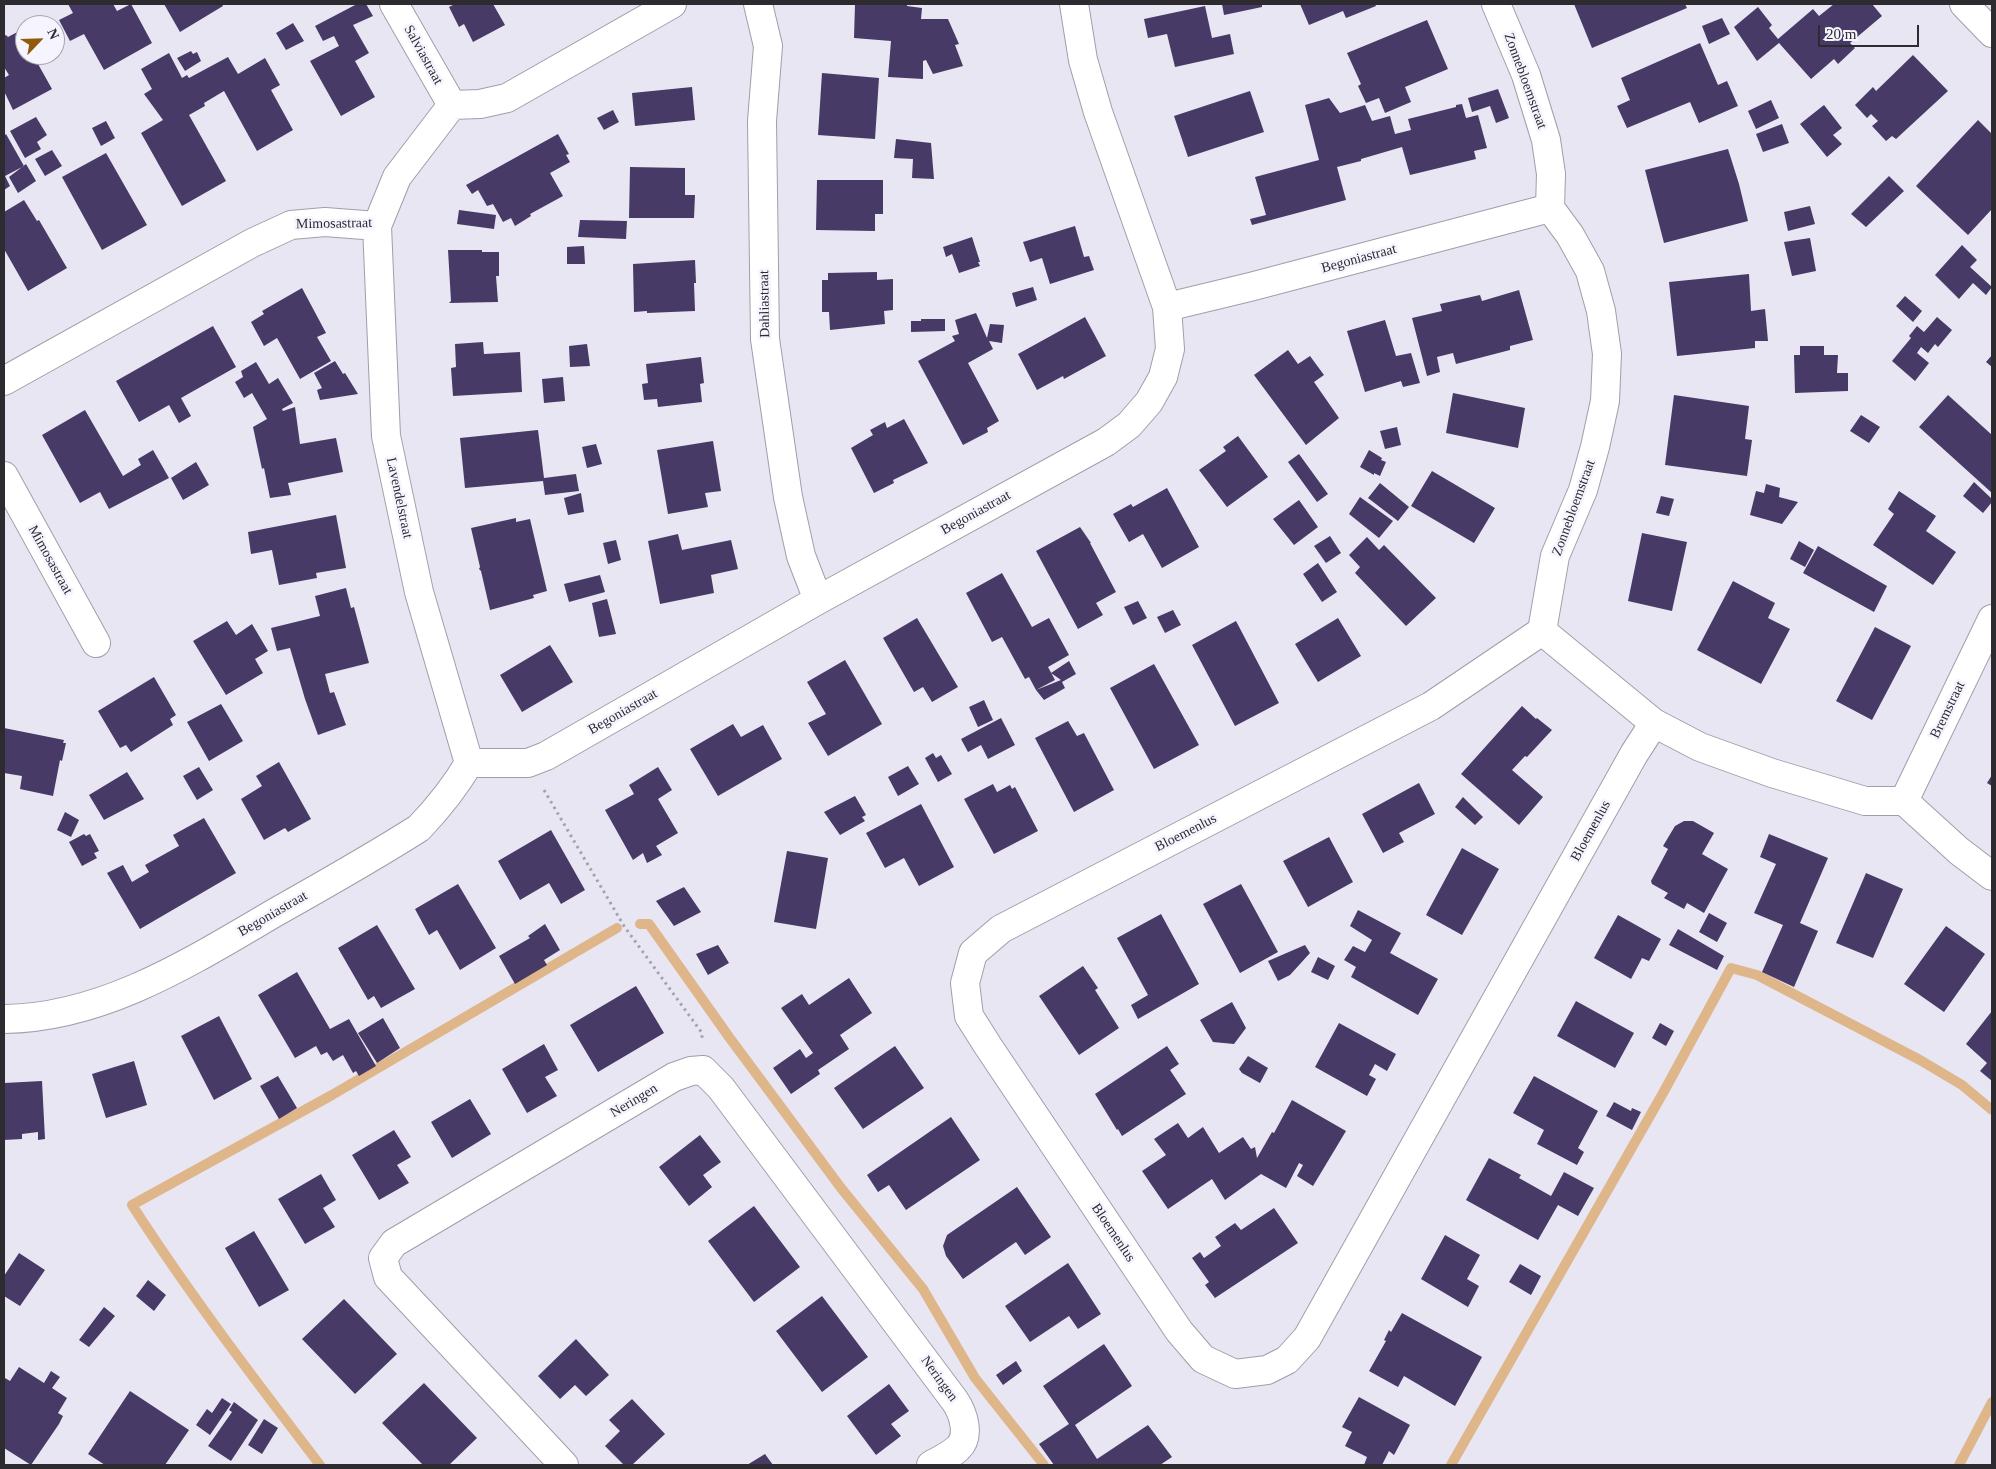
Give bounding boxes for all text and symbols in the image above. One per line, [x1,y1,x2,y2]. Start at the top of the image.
north arrow [15,15,65,65]
scale bar [1821,15,1922,47]
street label: Salviastraat [400,22,446,88]
text: N [44,26,62,42]
text: 20 m [1826,26,1856,42]
street label: Zonnebloemstraat [1500,31,1550,131]
street label: Mimosastraat [296,215,372,233]
street label: Begoniastraat [1320,241,1398,277]
street label: Dahliastraat [756,270,774,338]
street label: Lavendelstraat [382,456,416,540]
street label: Zonnebloemstraat [1549,458,1599,558]
street label: Begoniastraat [938,487,1014,539]
street label: Mimosastraat [24,523,76,597]
street label: Bremstraat [1927,679,1969,741]
street label: Begoniastraat [585,685,661,739]
street label: Bloemenlus [1567,798,1615,864]
street label: Bloemenlus [1152,810,1220,856]
street label: Begoniastraat [235,887,311,941]
street label: Neringen [607,1080,661,1122]
street label: Bloemenlus [1087,1201,1139,1265]
street label: Neringen [917,1353,961,1405]

